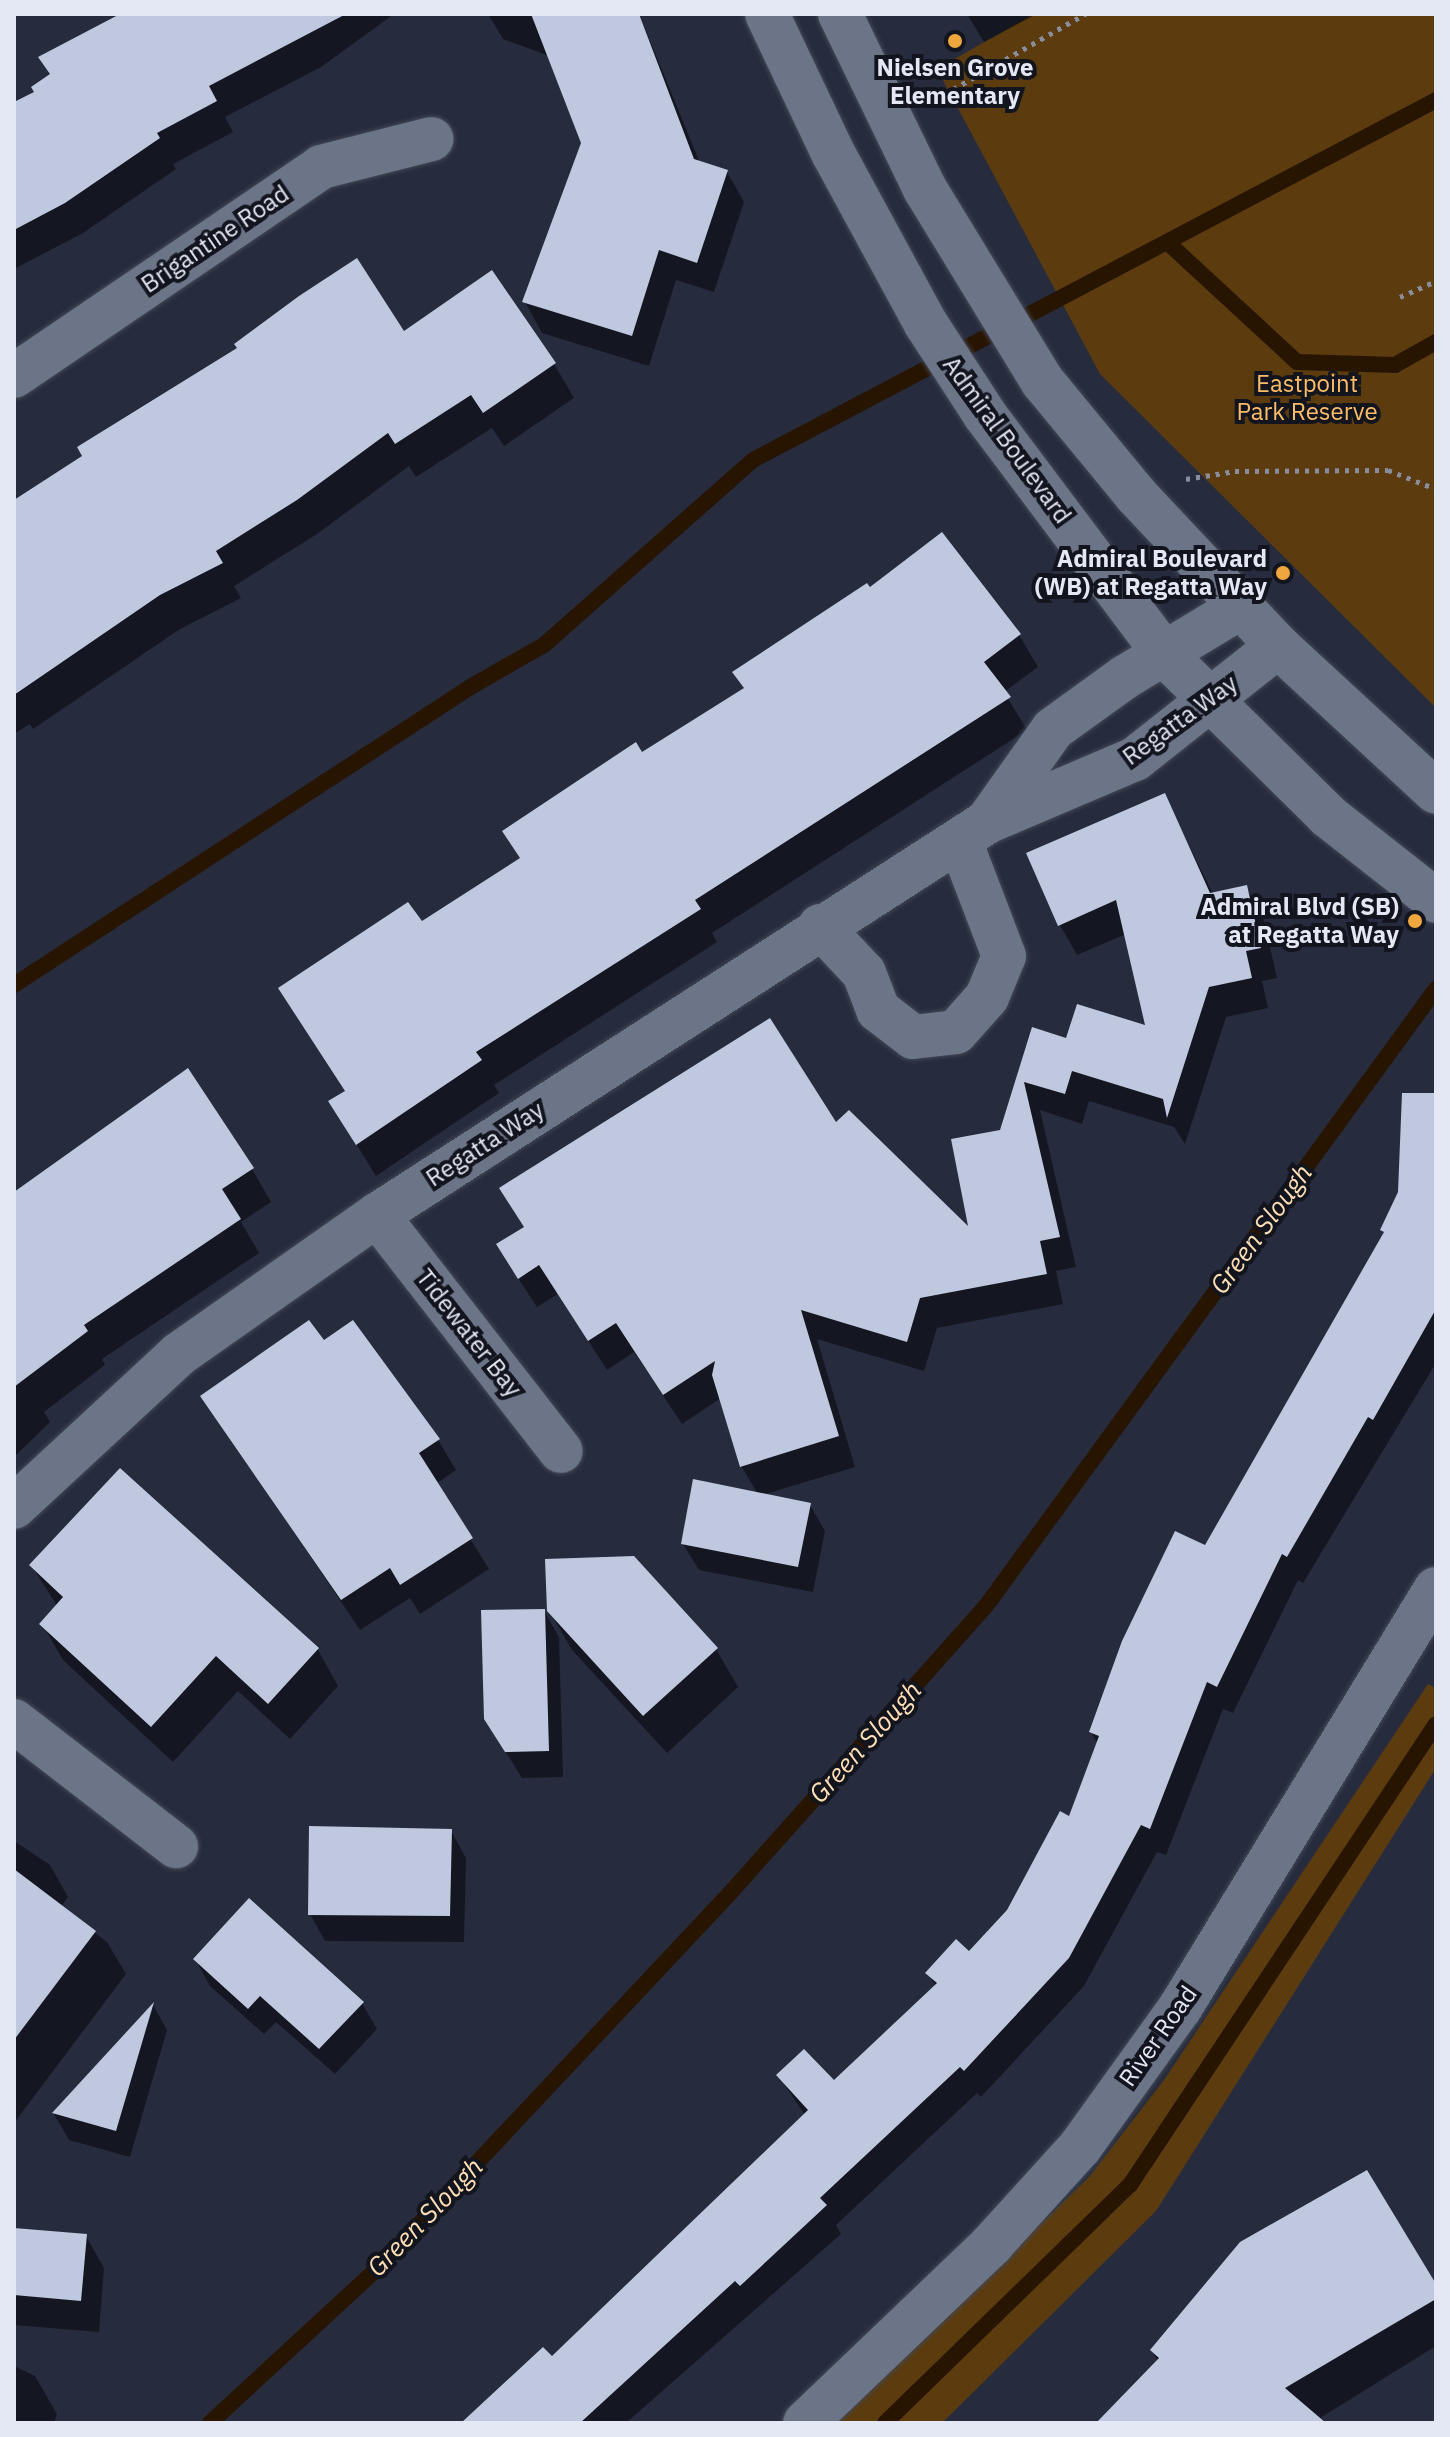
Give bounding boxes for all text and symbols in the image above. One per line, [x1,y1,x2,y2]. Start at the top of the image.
marker: Nielsen Grove Elementary [946,32,964,50]
place label: Nielsen Grove Elementary [877,54,1033,110]
street label: Brigantine Road [136,179,294,299]
street label: Admiral Boulevard [937,351,1077,529]
park label: Eastpoint Park Reserve [1236,370,1378,426]
place label: Admiral Boulevard (WB) at Regatta Way [1034,545,1267,601]
marker: Admiral Boulevard (WB) at Regatta Way [1274,564,1292,582]
street label: Regatta Way [1117,669,1243,771]
place label: Admiral Blvd (SB) at Regatta Way [1200,893,1399,949]
marker: Admiral Blvd (SB) at Regatta Way [1406,912,1424,930]
street label: Regatta Way [421,1095,549,1193]
water label: Green Slough [1204,1158,1318,1300]
street label: Tidewater Bay [410,1263,528,1403]
water label: Green Slough [802,1675,928,1809]
street label: River Road [1113,1980,1203,2092]
water label: Green Slough [361,2151,489,2283]

